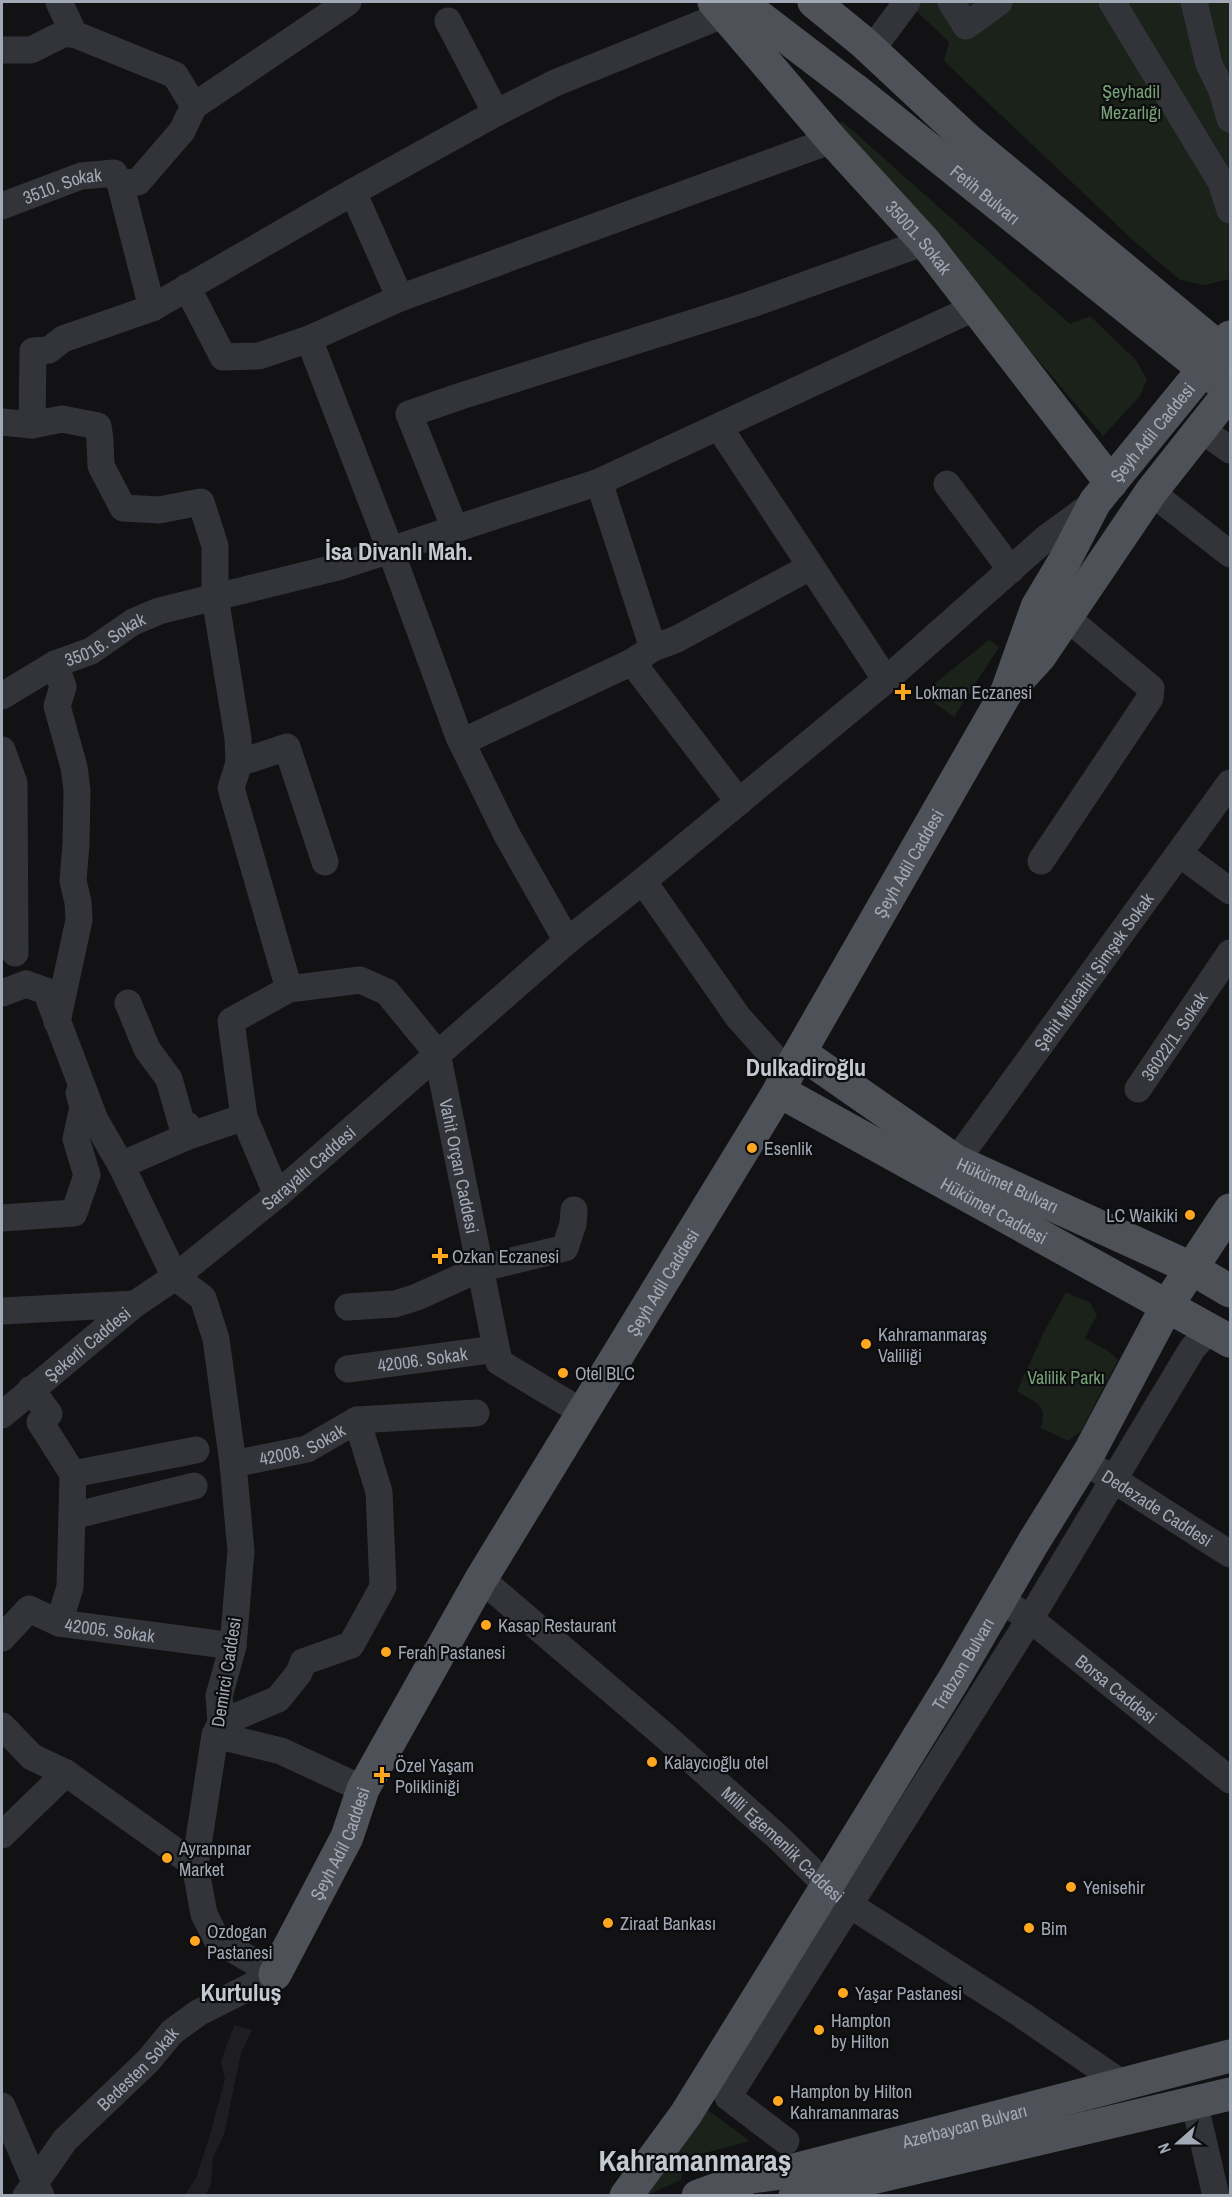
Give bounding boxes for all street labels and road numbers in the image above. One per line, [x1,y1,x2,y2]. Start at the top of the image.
street label: Fetih Bulvarı [945,159,1026,230]
street label: 3510. Sokak [19,162,103,210]
street label: 35001. Sokak [880,195,958,280]
street label: Şeyh Adil Caddesi [1104,377,1200,487]
street label: 35016. Sokak [61,606,149,672]
street label: Şeyh Adil Caddesi [867,804,949,922]
street label: Şehit Mücahit Şimşek Sokak [1028,887,1159,1056]
street label: 36022/1. Sokak [1135,986,1213,1086]
street label: Vahit Orçan Caddesi [434,1096,485,1236]
street label: Sarayaltı Caddesi [256,1119,361,1215]
street label: Hükümet Bulvarı [953,1151,1063,1219]
street label: Hükümet Caddesi [936,1171,1052,1250]
street label: Şeyh Adil Caddesi [620,1224,705,1341]
street label: Şekerli Caddesi [39,1301,136,1387]
street label: 42006. Sokak [376,1340,469,1377]
street label: 42008. Sokak [257,1417,350,1471]
street label: Dedezade Caddesi [1097,1463,1217,1552]
street label: 42005. Sokak [63,1611,157,1648]
street label: Trabzon Bulvarı [925,1613,1000,1715]
street label: Demirci Caddesi [205,1615,247,1729]
street label: Borsa Caddesi [1071,1648,1162,1729]
street label: Milli Egemenlik Caddesi [716,1780,850,1908]
street label: Şeyh Adil Caddesi [304,1784,375,1904]
street label: Bedesten Sokak [91,2021,184,2116]
street label: Azerbaycan Bulvarı [898,2097,1030,2154]

